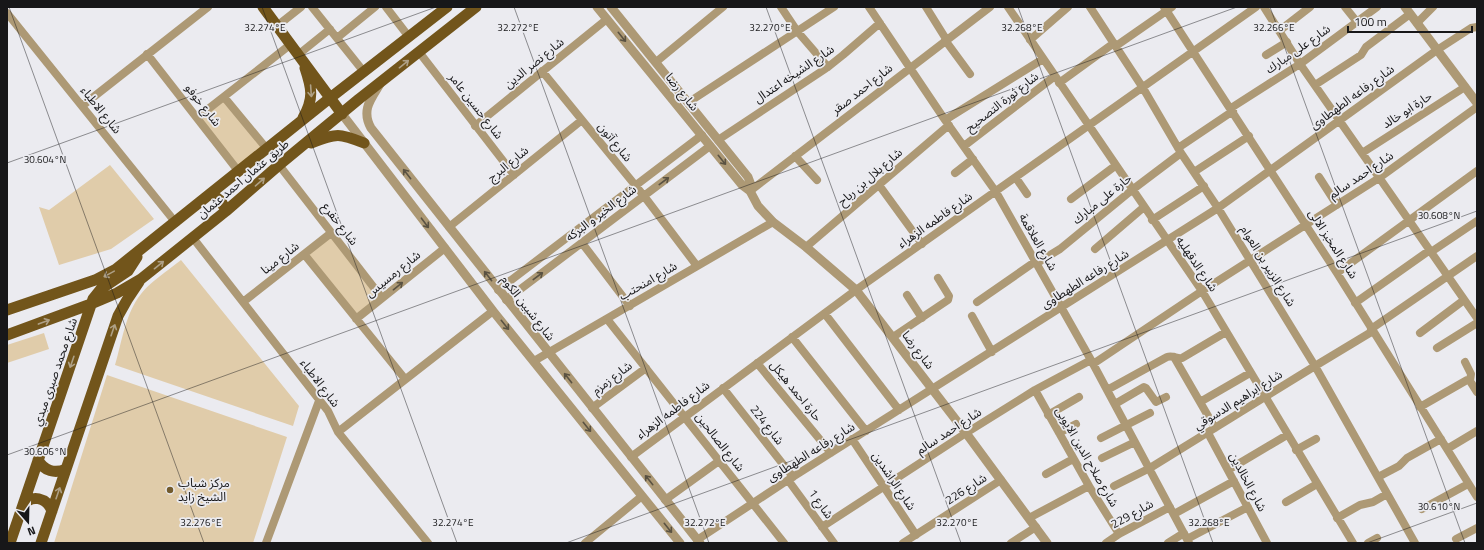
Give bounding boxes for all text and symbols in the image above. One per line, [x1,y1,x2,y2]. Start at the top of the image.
scale bar [1348,8,1472,34]
text: 100 m [1354,12,1387,31]
street label: شارع على مبارك [1261,19,1334,78]
text: 32.274°E [244,20,286,35]
text: 32.272°E [497,20,539,35]
text: 32.270°E [749,20,791,35]
text: 32.268°E [1001,20,1043,35]
text: 32.266°E [1253,20,1295,35]
street label: شارع نصر الدين [499,32,568,93]
one-way arrow [618,32,627,43]
street label: شارع الشيخه اعتدال [750,39,838,108]
street label: شارع احمد صقر [826,59,896,119]
street label: شارع رفاعه الطهطاوى [1305,59,1398,134]
one-way arrow [398,60,409,69]
street label: شارع ثورة التصحيح [961,67,1042,136]
street label: شارع حسين عامر [444,68,508,143]
street label: شارع رضا [661,68,704,115]
street label: شارع خوفو [181,79,226,130]
street label: شارع الاطباء [76,82,127,138]
one-way arrow [307,84,314,97]
street label: حارة ابو خالد [1378,86,1436,133]
street label: شارع آتون [593,118,637,166]
street label: طريق عثمان احمد عثمان [192,134,293,223]
street label: شارع البرج [483,141,533,186]
street label: شارع بلال بن رباح [833,143,906,210]
street label: شارع احمد سالم [1324,146,1397,203]
text: 30.604°N [24,152,66,167]
one-way arrow [717,155,726,165]
one-way arrow [403,169,411,180]
street label: حارة على مبارك [1068,169,1136,229]
one-way arrow [254,177,265,186]
one-way arrow [658,177,669,185]
street label: شارع الخير و البركه [561,180,640,246]
street label: شارع فاطمه الزهراء [893,187,976,253]
street label: شارع خفرع [318,198,363,249]
street label: شارع المخبز الالى [1304,205,1363,282]
text: 30.608°N [1418,208,1460,223]
street label: شارع العلاقمة [1014,209,1063,274]
one-way arrow [421,217,429,228]
street label: شارع الزبير بن العوام [1236,221,1301,310]
street label: شارع الدقهليه [1172,232,1223,295]
street label: شارع مينا [256,236,303,279]
street label: شارع رفاعه الطهطاوى [1037,244,1132,313]
street label: شارع رمسيس [361,245,424,302]
street label: شارع امنحتب [615,256,680,305]
one-way arrow [154,260,165,269]
one-way arrow [103,270,115,278]
one-way arrow [483,271,492,282]
street label: شارع شبين الكوم [497,271,560,345]
one-way arrow [532,272,543,281]
one-way arrow [392,281,403,290]
street label: شارع محمد صبرى مبدي [27,315,83,429]
one-way arrow [37,317,49,325]
one-way arrow [501,320,509,331]
one-way arrow [110,324,118,336]
street label: شارع رضا [897,326,939,373]
street label: شارع الاطباء [296,354,345,411]
one-way arrow [67,355,75,367]
street label: شارع زمزم [587,356,636,399]
street label: حارة احمد هيكل [766,356,827,425]
street label: شارع ابراهيم الدسوقي [1190,365,1286,435]
one-way arrow [564,372,573,383]
street label: شارع فاطمه الزهراء [632,376,713,444]
street label: شارع 224 [746,401,789,449]
street label: شارع احمد سالم [912,402,985,459]
street label: شارع صلاح الدين الايوبى [1051,403,1124,510]
street label: شارع الصالحين [691,408,750,475]
street label: شارع رفاعه الطهطاوى [763,417,858,486]
one-way arrow [582,421,591,432]
text: 30.606°N [24,444,66,459]
street label: شارع الراشدين [868,447,921,514]
street label: شارع الخالدين [1225,449,1272,515]
street label: شارع 226 [941,468,990,509]
place label: مركز شباب الشيخ زايد [178,473,230,506]
one-way arrow [645,474,653,485]
marker: مركز شباب الشيخ زايد [165,485,175,495]
street label: شارع 1 [804,485,839,523]
one-way arrow [55,486,62,499]
street label: شارع 229 [1107,494,1157,533]
text: 30.610°N [1418,499,1460,514]
north arrow [8,502,48,542]
text: 32.276°E [180,515,222,530]
text: 32.274°E [432,515,474,530]
text: 32.272°E [684,515,726,530]
text: 32.270°E [936,515,978,530]
text: 32.268°E [1188,515,1230,530]
text: N [25,523,38,540]
one-way arrow [663,523,672,534]

